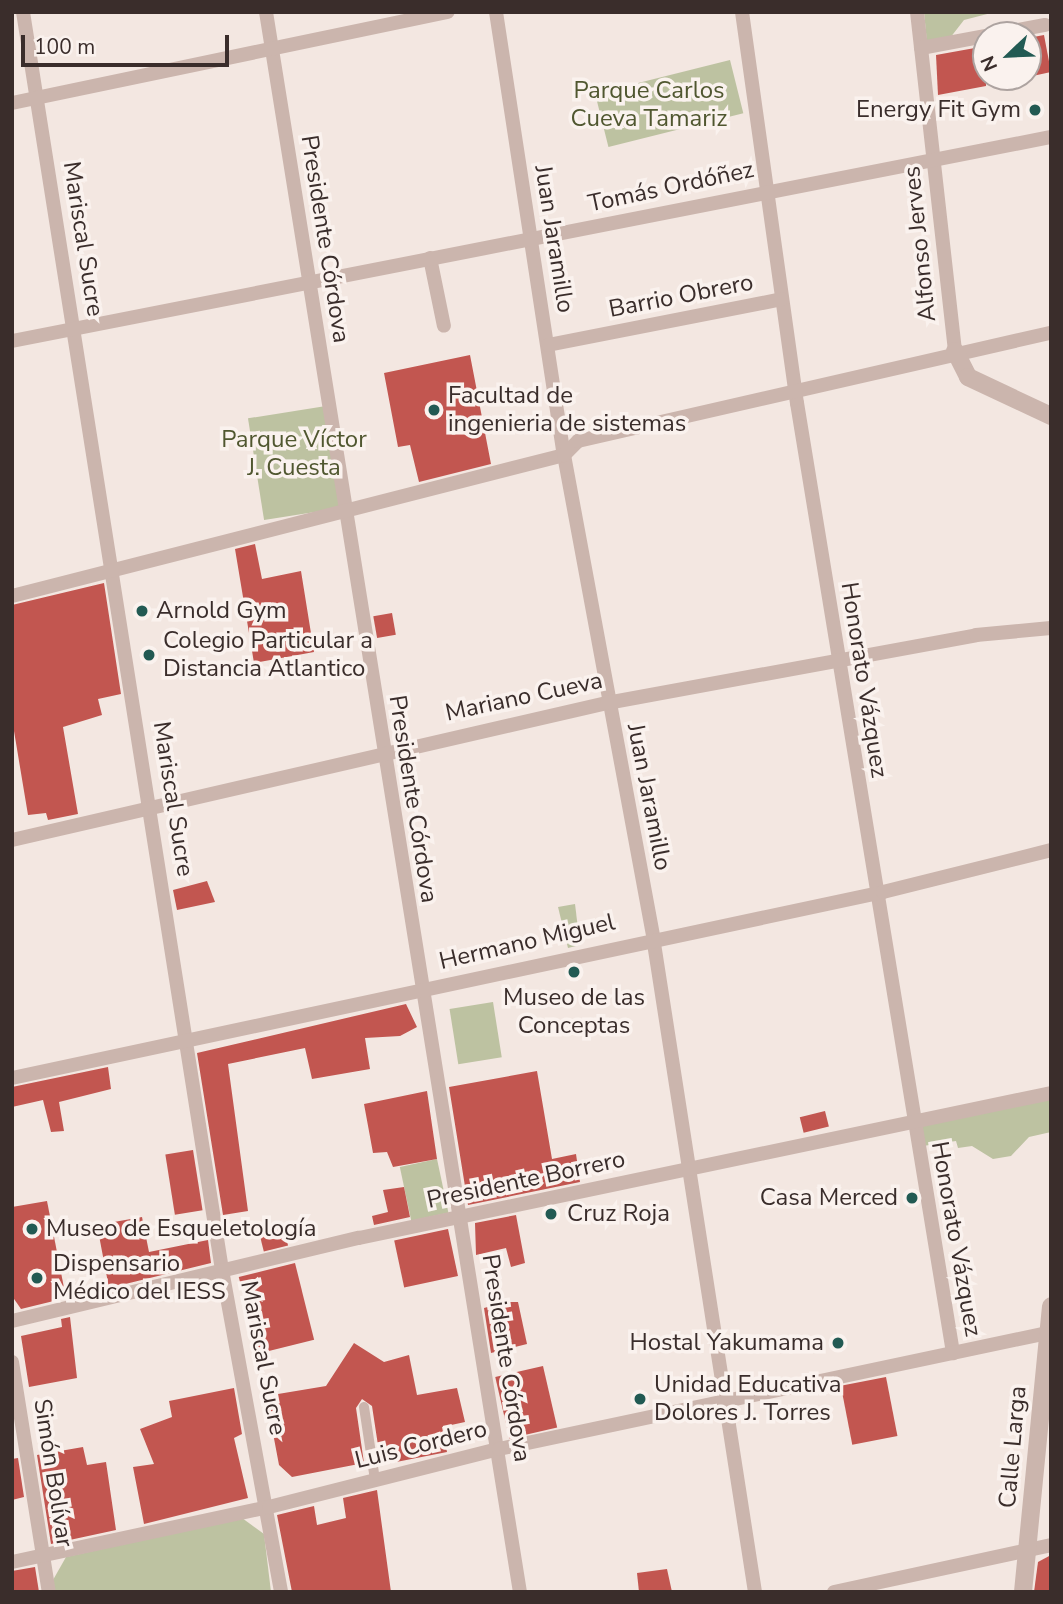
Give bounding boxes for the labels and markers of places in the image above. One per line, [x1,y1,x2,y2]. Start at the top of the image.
place label: Energy Fit Gym [856,96,1021,124]
marker: Energy Fit Gym [1027,102,1043,118]
place label: Facultad de ingenieria de sistemas [448,382,686,438]
marker: Facultad de ingenieria de sistemas [426,402,442,418]
place label: Arnold Gym [156,597,287,625]
marker: Arnold Gym [134,603,150,619]
place label: Colegio Particular a Distancia Atlantico [163,627,373,683]
marker: Colegio Particular a Distancia Atlantico [141,647,157,663]
marker: Museo de las Conceptas [566,964,582,980]
place label: Museo de las Conceptas [503,984,645,1040]
place label: Casa Merced [760,1184,898,1212]
marker: Casa Merced [904,1190,920,1206]
place label: Cruz Roja [567,1200,670,1228]
marker: Cruz Roja [541,1204,561,1224]
place label: Museo de Esqueletología [46,1215,316,1243]
marker: Museo de Esqueletología [24,1221,40,1237]
place label: Dispensario Médico del IESS [53,1250,226,1306]
marker: Dispensario Médico del IESS [27,1268,47,1288]
place label: Hostal Yakumama [629,1329,824,1357]
marker: Hostal Yakumama [830,1335,846,1351]
place label: Unidad Educativa Dolores J. Torres [654,1371,841,1427]
marker: Unidad Educativa Dolores J. Torres [632,1391,648,1407]

